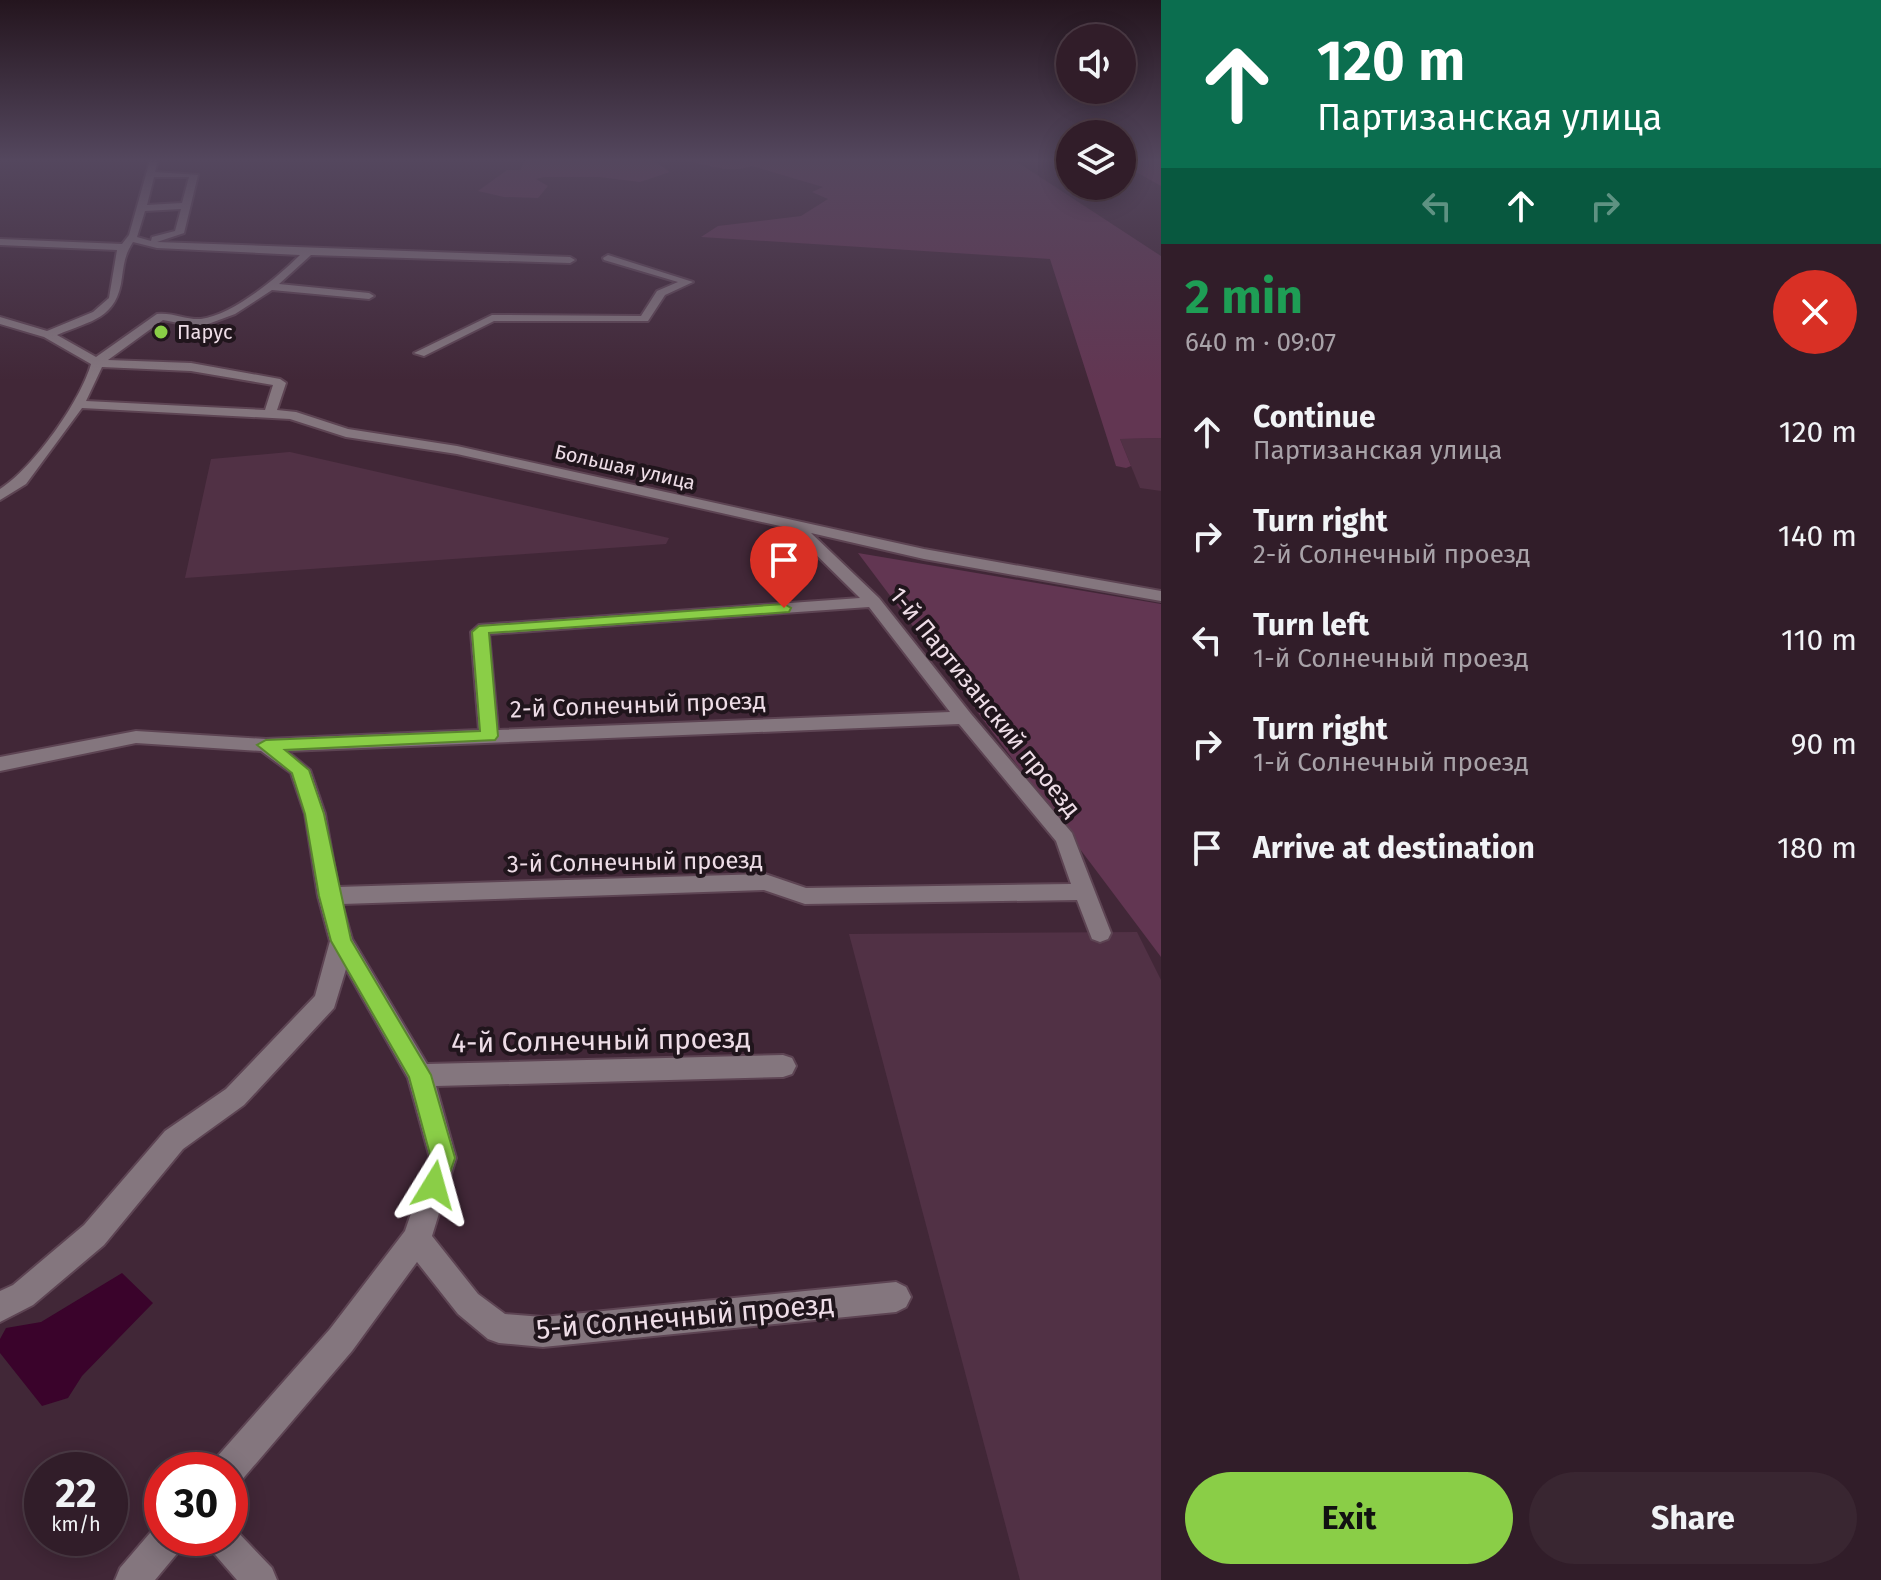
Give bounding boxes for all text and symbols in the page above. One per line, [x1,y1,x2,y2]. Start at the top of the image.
map controls [1056,24,1136,200]
button: sound [1056,24,1136,104]
text: 120 m [1317,28,1465,95]
icon: ahead [1185,32,1289,136]
text: Партизанская улица [1317,96,1662,140]
button: layers [1056,120,1136,200]
icon: left [1415,184,1459,228]
icon: ahead [1499,184,1543,228]
icon: right [1583,184,1627,228]
text: 2 min [1185,268,1303,326]
button: close [1773,270,1857,354]
place label: Парус [177,320,233,344]
marker: Парус [152,323,170,341]
text: 640 m · 09:07 [1185,327,1336,358]
text: Continue [1253,399,1376,435]
icon: ahead [1185,410,1229,454]
text: 120 m [1779,414,1857,450]
text: Партизанская улица [1253,435,1502,466]
street label: Большая улица [552,439,698,495]
text: Turn right [1253,503,1388,539]
icon: right [1185,514,1229,558]
text: 140 m [1778,518,1857,554]
pin [750,526,818,608]
icon: arrive [762,538,806,582]
text: 2-й Солнечный проезд [1253,539,1530,570]
street label: 1-й Партизанский проезд [884,582,1086,822]
text: Turn left [1253,607,1369,643]
icon: left [1185,618,1229,662]
text: 110 m [1781,622,1857,658]
text: 1-й Солнечный проезд [1253,643,1529,674]
street label: 2-й Солнечный проезд [510,687,766,723]
text: Turn right [1253,711,1388,747]
icon: right [1185,722,1229,766]
text: 90 m [1791,726,1857,762]
text: 1-й Солнечный проезд [1253,747,1529,778]
icon: arrive [1185,826,1229,870]
text: Arrive at destination [1253,830,1535,866]
text: 180 m [1777,830,1857,866]
street label: 3-й Солнечный проезд [507,846,763,878]
street label: 4-й Солнечный проезд [451,1021,751,1060]
position arrow [392,1143,476,1227]
street label: 5-й Солнечный проезд [535,1287,835,1346]
speed limit sign: 30 [144,1452,248,1556]
text: 22 [55,1470,97,1518]
button: Exit [1185,1472,1513,1564]
button: Share [1529,1472,1857,1564]
text: km/h [51,1512,101,1536]

